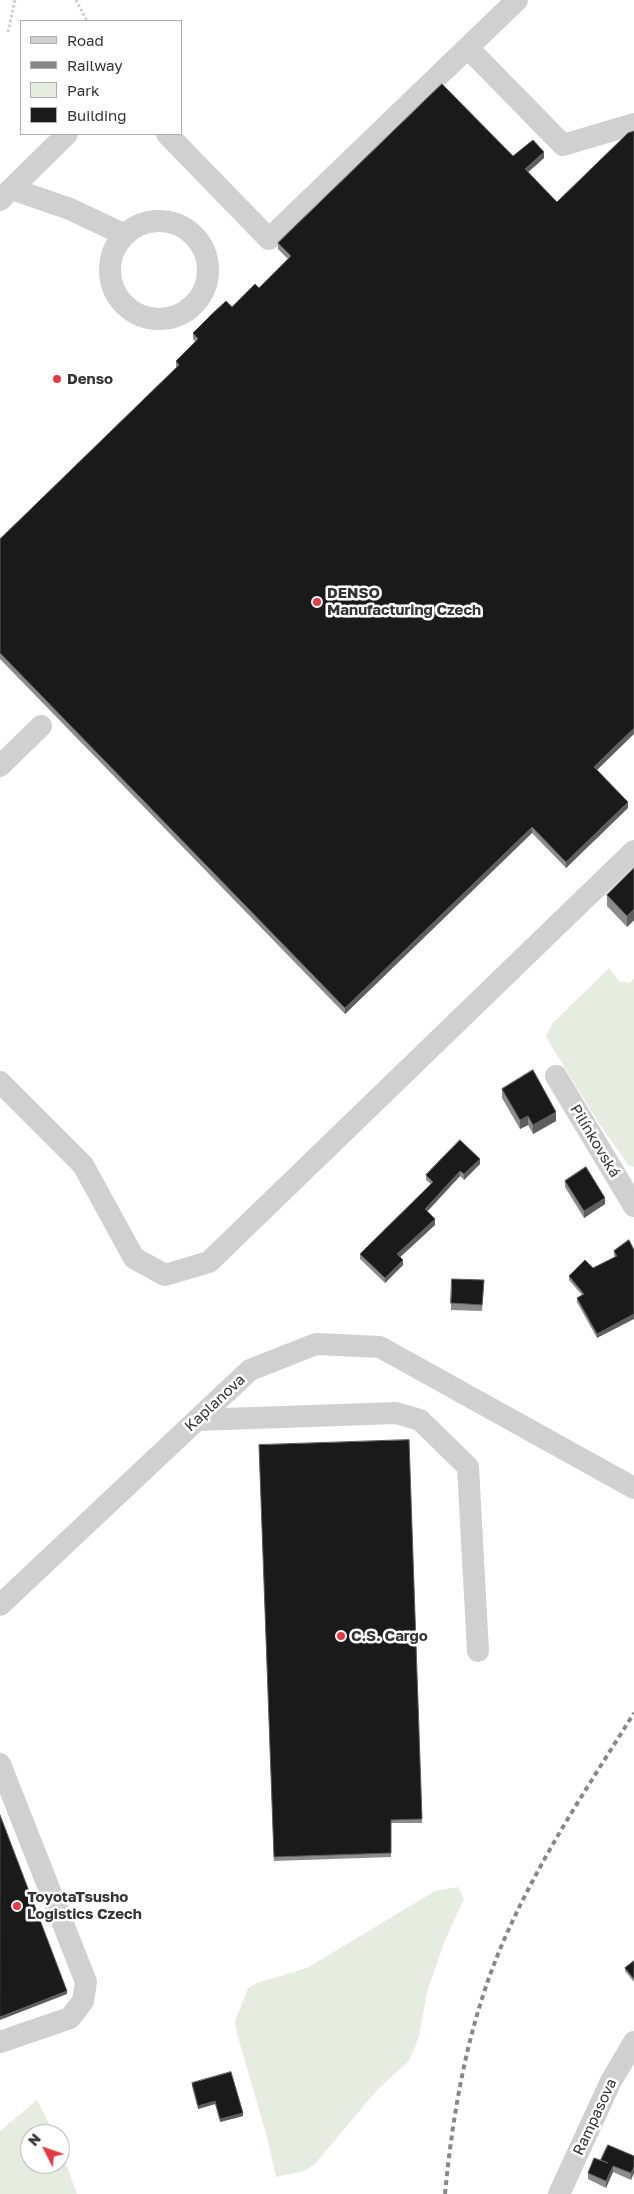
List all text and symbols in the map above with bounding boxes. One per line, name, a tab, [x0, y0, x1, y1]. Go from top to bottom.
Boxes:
legend	[20, 20, 182, 135]
text: Road	[67, 31, 104, 49]
text: Railway	[67, 56, 123, 74]
text: Park	[67, 81, 99, 99]
text: Building	[67, 106, 127, 124]
place label: Denso	[67, 370, 113, 388]
marker: Denso	[51, 373, 63, 385]
place label: DENSO Manufacturing Czech	[327, 584, 481, 619]
marker: DENSO Manufacturing Czech	[311, 596, 323, 608]
street label: Pilínkovská	[566, 1101, 624, 1181]
street label: Kaplanova	[181, 1371, 249, 1435]
place label: C.S. Cargo	[351, 1627, 428, 1645]
marker: C.S. Cargo	[335, 1630, 347, 1642]
place label: ToyotaTsusho Logistics Czech	[27, 1888, 142, 1923]
marker: ToyotaTsusho Logistics Czech	[11, 1900, 23, 1912]
street label: Rampasova	[569, 2076, 621, 2158]
north arrow	[20, 2124, 70, 2174]
text: N	[24, 2130, 44, 2149]

